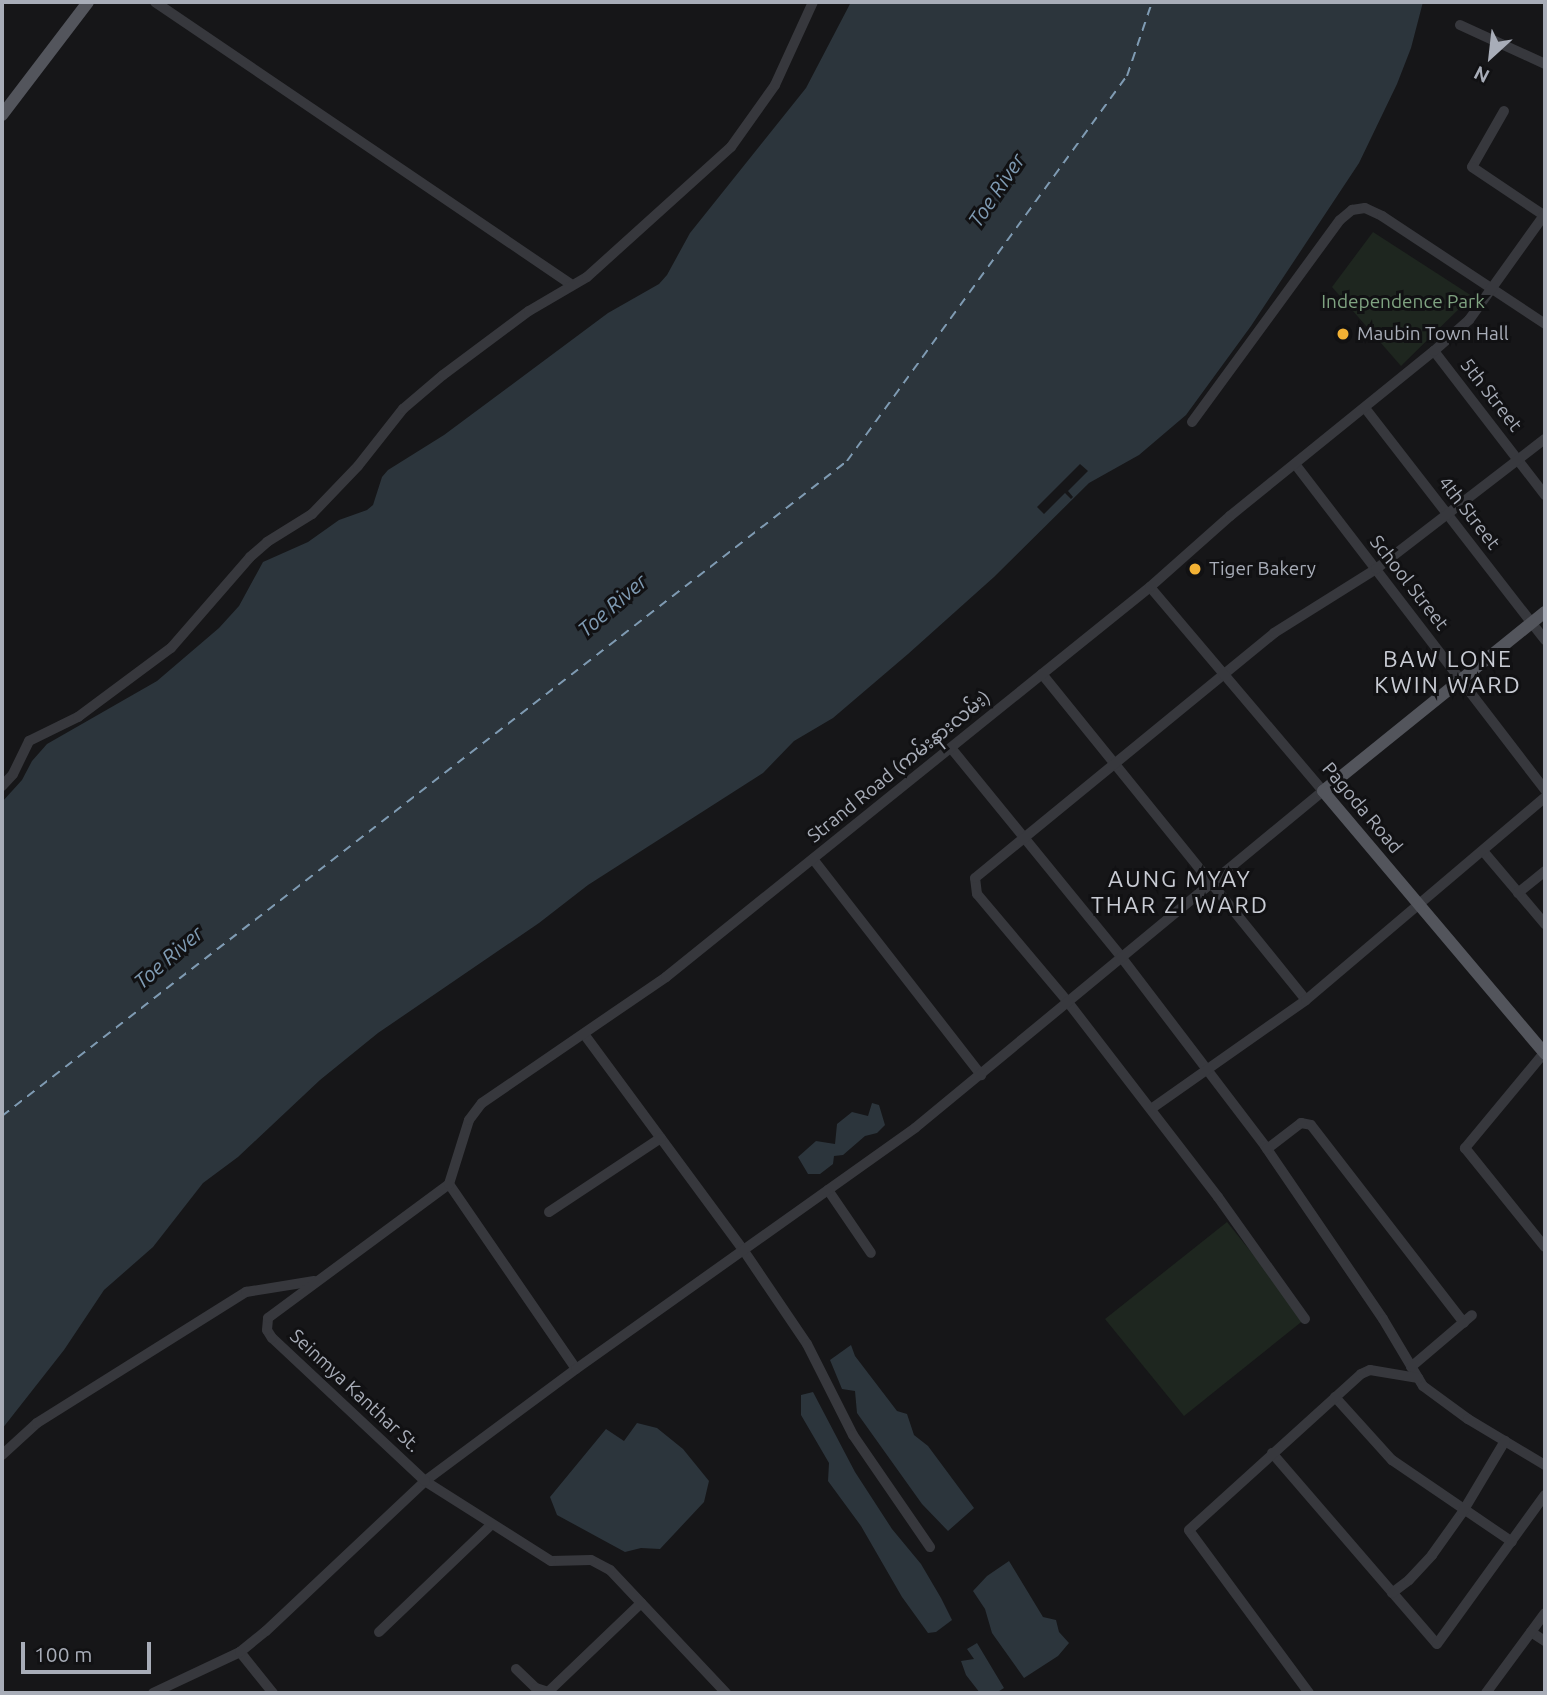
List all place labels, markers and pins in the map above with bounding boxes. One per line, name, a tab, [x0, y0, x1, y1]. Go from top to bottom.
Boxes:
place label: Maubin Town Hall	[1357, 323, 1509, 345]
marker: Maubin Town Hall	[1335, 326, 1351, 342]
place label: Tiger Bakery	[1209, 558, 1316, 580]
marker: Tiger Bakery	[1187, 561, 1203, 577]

